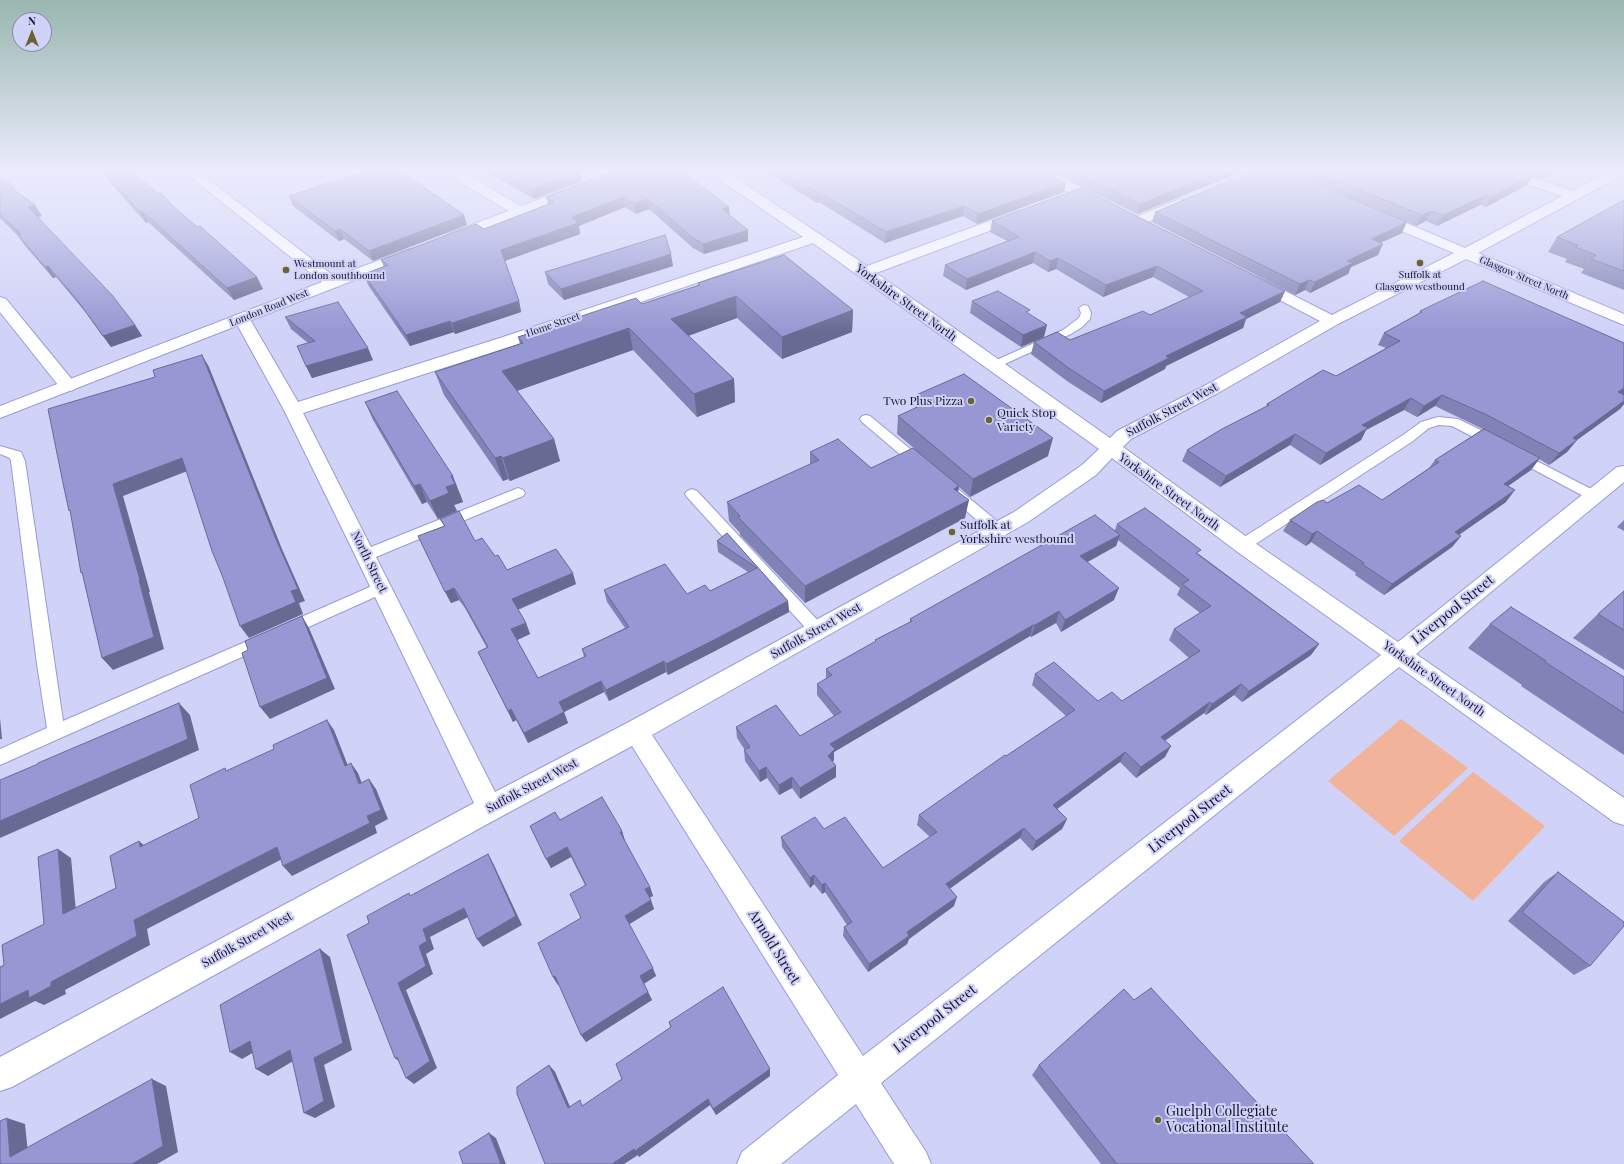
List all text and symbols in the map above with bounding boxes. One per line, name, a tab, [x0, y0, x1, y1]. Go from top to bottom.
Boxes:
north arrow	[12, 12, 52, 52]
text: N	[28, 13, 36, 28]
street label: Glasgow Street North	[1478, 254, 1570, 302]
place label: Westmount at London southbound	[294, 258, 385, 282]
marker: Suffolk at Glasgow westbound	[1415, 258, 1425, 268]
street label: Yorkshire Street North	[853, 262, 959, 344]
marker: Westmount at London southbound	[281, 265, 291, 275]
place label: Suffolk at Glasgow westbound	[1375, 269, 1465, 292]
street label: London Road West	[228, 287, 310, 329]
street label: Home Street	[525, 310, 581, 340]
street label: Suffolk Street West	[1124, 380, 1220, 440]
place label: Two Plus Pizza	[883, 394, 963, 408]
marker: Two Plus Pizza	[966, 396, 976, 406]
place label: Quick Stop Variety	[997, 406, 1056, 434]
marker: Quick Stop Variety	[984, 415, 994, 425]
street label: Yorkshire Street North	[1116, 451, 1222, 533]
place label: Suffolk at Yorkshire westbound	[960, 518, 1074, 546]
marker: Suffolk at Yorkshire westbound	[947, 527, 957, 537]
street label: North Street	[348, 529, 390, 595]
street label: Liverpool Street	[1409, 572, 1497, 648]
street label: Suffolk Street West	[768, 600, 864, 662]
street label: Yorkshire Street North	[1380, 638, 1488, 720]
street label: Suffolk Street West	[484, 756, 580, 816]
street label: Liverpool Street	[1145, 781, 1235, 857]
street label: Arnold Street	[745, 907, 803, 987]
street label: Suffolk Street West	[199, 909, 295, 971]
street label: Liverpool Street	[890, 981, 980, 1057]
place label: Guelph Collegiate Vocational Institute	[1166, 1104, 1289, 1136]
marker: Guelph Collegiate Vocational Institute	[1153, 1115, 1163, 1125]

